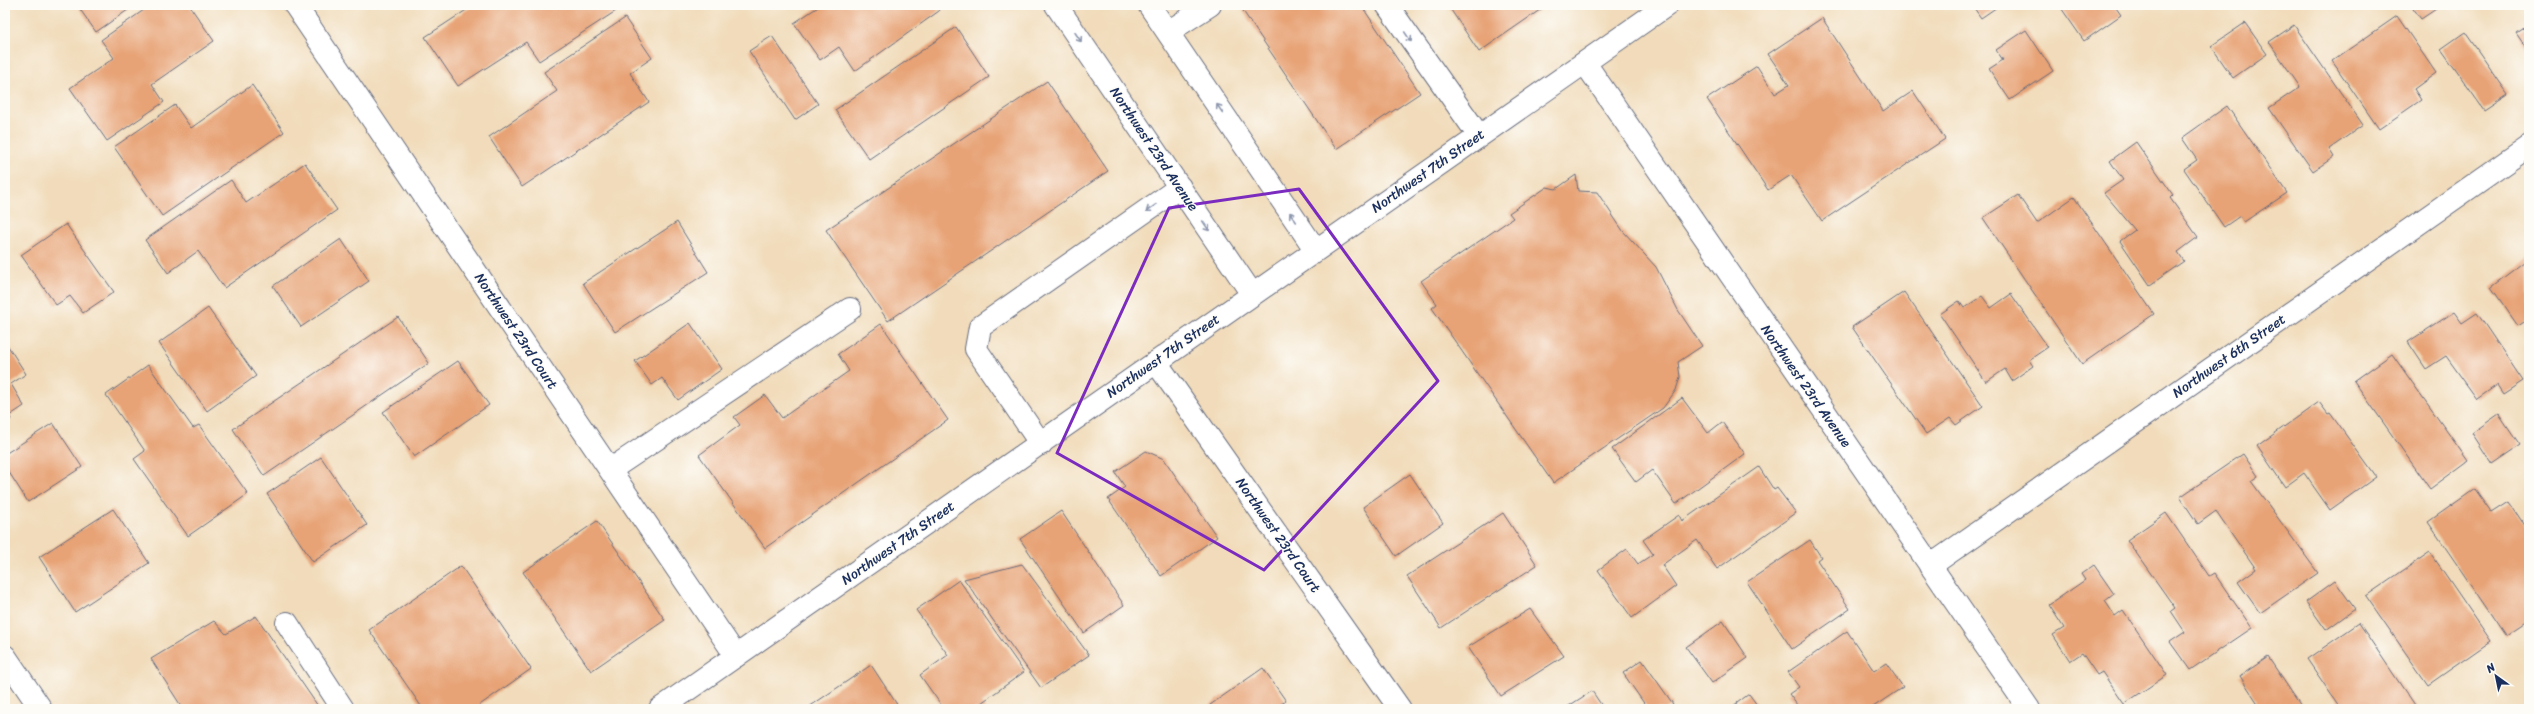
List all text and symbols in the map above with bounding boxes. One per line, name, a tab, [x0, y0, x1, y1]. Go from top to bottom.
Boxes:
one-way arrow	[1074, 31, 1082, 42]
one-way arrow	[1404, 32, 1413, 43]
street label: Northwest 23rd Avenue	[1103, 82, 1205, 217]
one-way arrow	[1216, 104, 1224, 115]
street label: Northwest 7th Street	[1366, 122, 1490, 220]
one-way arrow	[1145, 204, 1156, 212]
one-way arrow	[1289, 211, 1297, 223]
one-way arrow	[1202, 220, 1210, 231]
street label: Northwest 23rd Court	[468, 267, 564, 395]
street label: Northwest 7th Street	[1101, 307, 1225, 405]
street label: Northwest 6th Street	[2167, 307, 2291, 405]
street label: Northwest 23rd Avenue	[1754, 319, 1858, 453]
street label: Northwest 23rd Court	[1229, 472, 1327, 598]
street label: Northwest 7th Street	[836, 494, 960, 592]
north arrow	[2476, 656, 2516, 696]
text: N	[2482, 658, 2500, 679]

